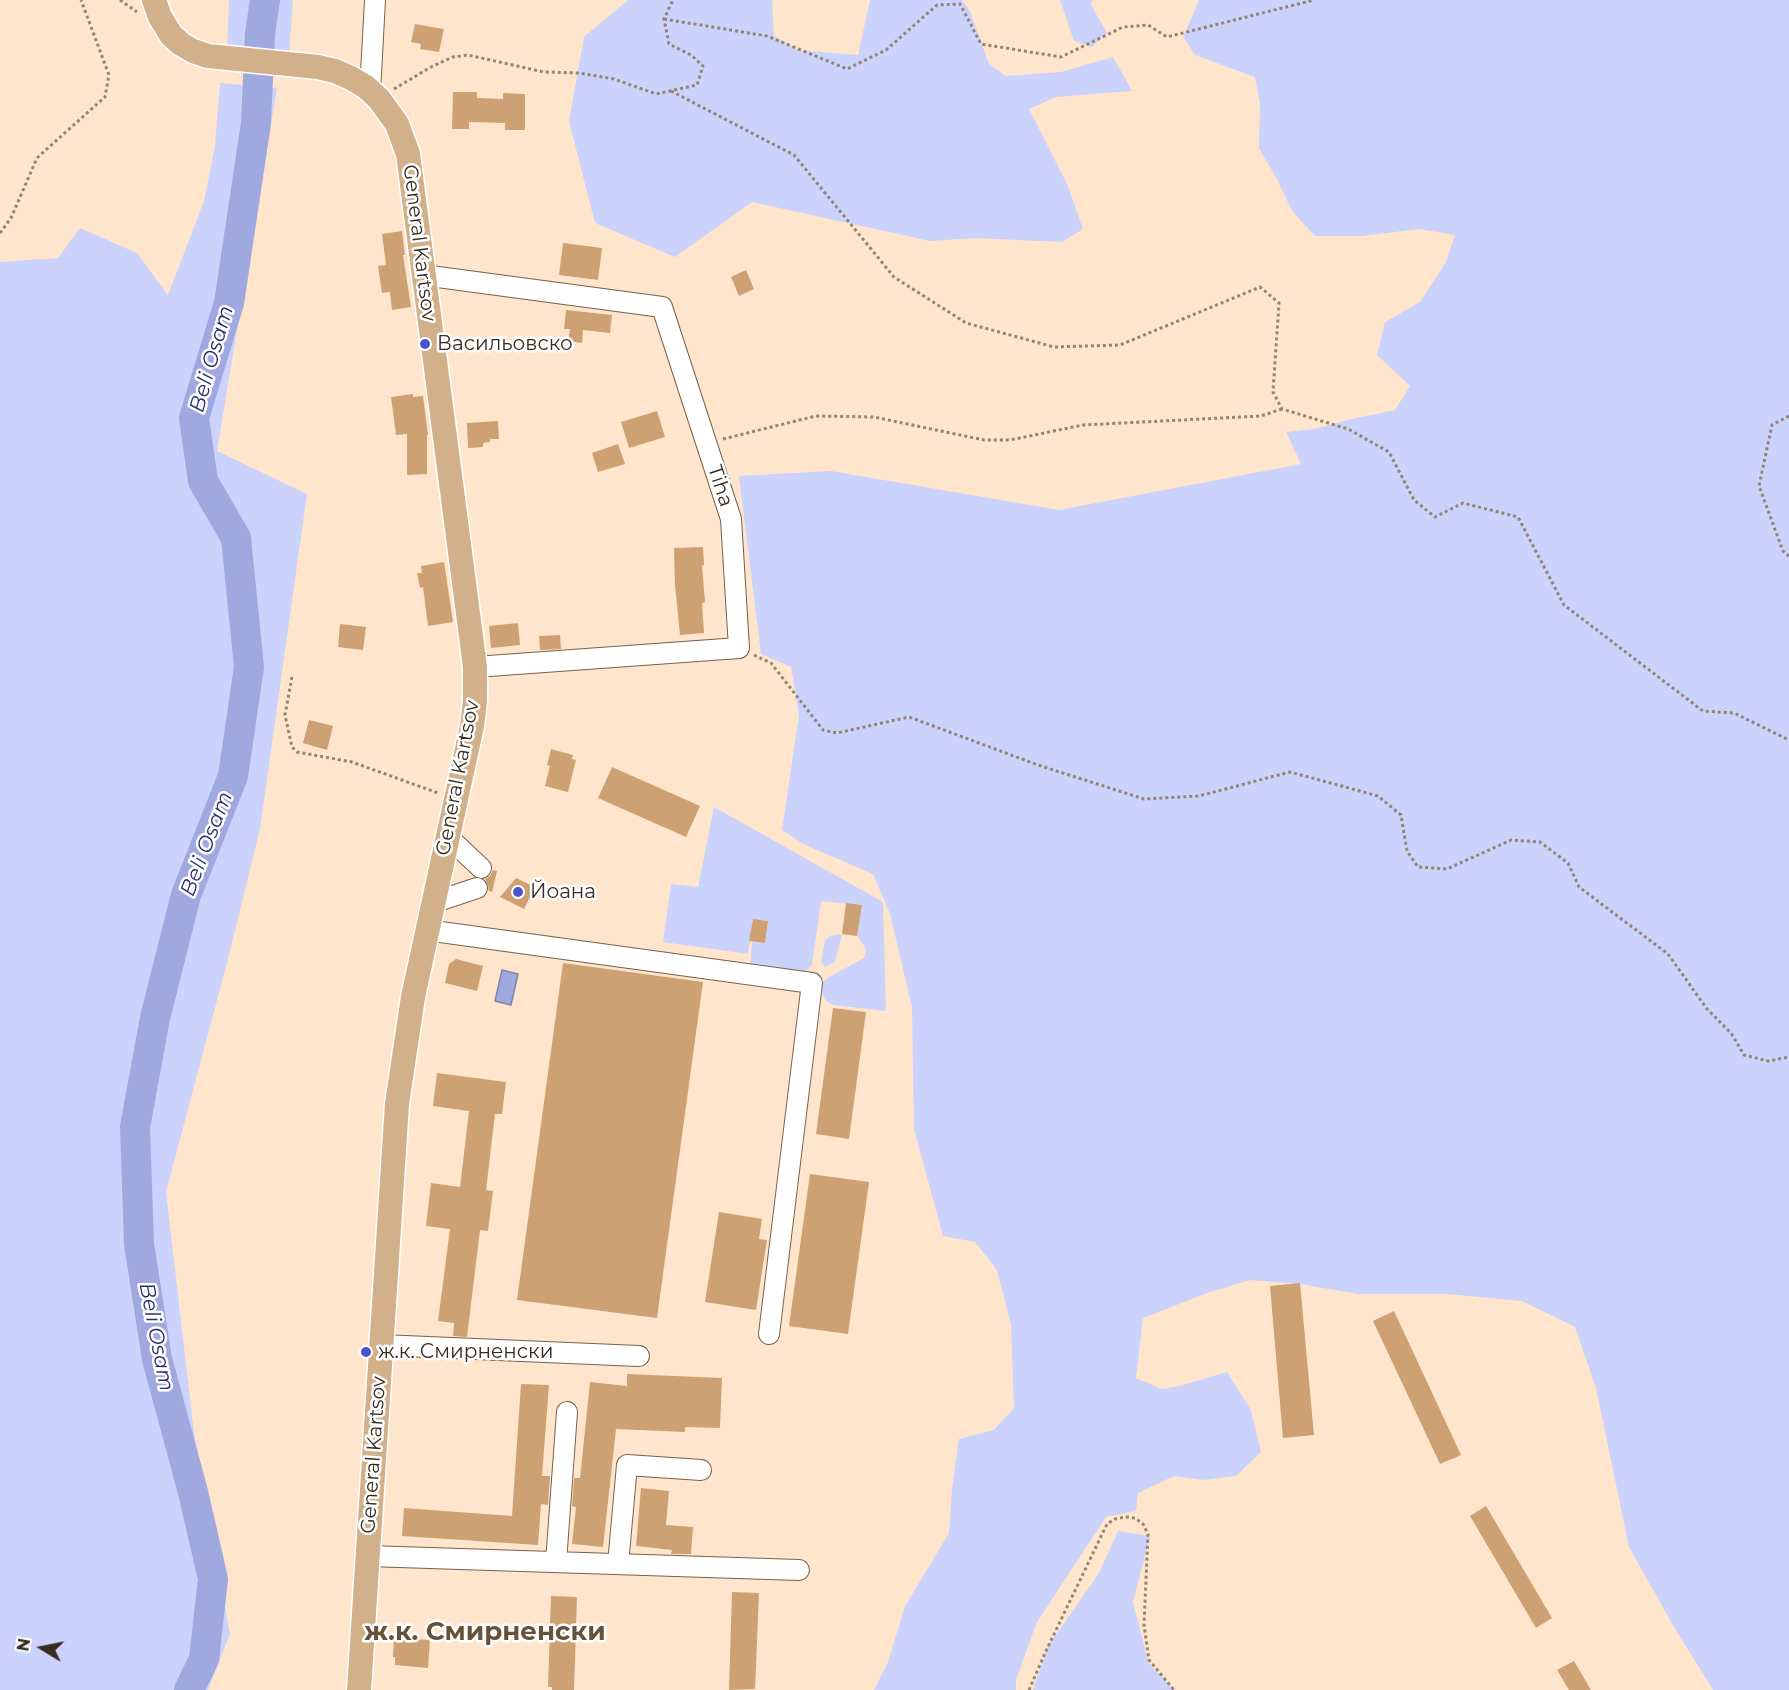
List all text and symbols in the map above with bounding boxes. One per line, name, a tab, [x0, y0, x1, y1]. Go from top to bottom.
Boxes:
street label: General Kartsov	[397, 163, 441, 323]
water label: Beli Osam	[185, 303, 239, 415]
place label: Васильовско	[437, 332, 573, 356]
marker: Васильовско	[418, 337, 432, 351]
street label: Tiha	[702, 462, 738, 510]
street label: General Kartsov	[431, 698, 485, 858]
water label: Beli Osam	[176, 788, 238, 900]
place label: Йоана	[530, 880, 596, 904]
marker: Йоана	[511, 885, 525, 899]
water label: Beli Osam	[133, 1281, 179, 1393]
place label: ж.к. Смирненски	[378, 1340, 553, 1364]
marker: ж.к. Смирненски	[359, 1345, 373, 1359]
street label: General Kartsov	[357, 1375, 391, 1535]
district label: ж.к. Смирненски	[364, 1616, 606, 1648]
north arrow	[12, 1618, 72, 1678]
text: N	[13, 1637, 34, 1653]

